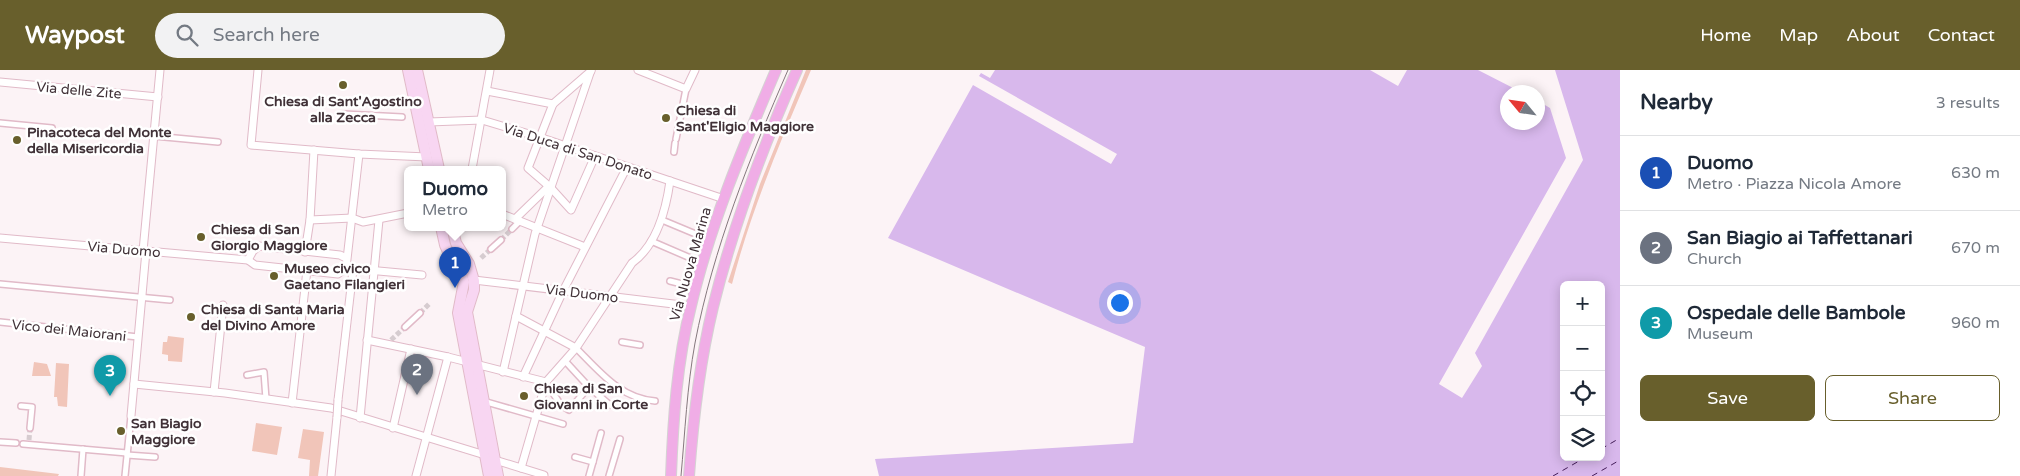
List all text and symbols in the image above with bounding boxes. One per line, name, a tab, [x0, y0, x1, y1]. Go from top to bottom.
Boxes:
search box	[155, 13, 505, 58]
text: Waypost	[25, 21, 125, 50]
icon: search	[173, 21, 201, 49]
text: Search here	[213, 24, 320, 46]
text: Home	[1700, 24, 1751, 46]
text: Map	[1779, 24, 1818, 46]
text: About	[1846, 24, 1900, 46]
text: Contact	[1928, 24, 1995, 46]
street label: Via delle Zite	[36, 78, 122, 103]
marker: Chiesa di Sant'Agostino alla Zecca	[337, 79, 349, 91]
north arrow	[1500, 85, 1545, 130]
text: Nearby	[1640, 90, 1713, 115]
place label: Chiesa di Sant'Agostino alla Zecca	[264, 93, 422, 126]
text: 3 results	[1936, 93, 2000, 113]
place label: Chiesa di Sant'Eligio Maggiore	[676, 102, 814, 135]
marker: Chiesa di Sant'Eligio Maggiore	[660, 112, 672, 124]
street label: Via Duca di San Donato	[501, 119, 655, 184]
place label: Pinacoteca del Monte della Misericordia	[27, 124, 172, 157]
marker: Pinacoteca del Monte della Misericordia	[11, 134, 23, 146]
text: Duomo	[1687, 152, 1753, 174]
text: 1	[1651, 163, 1661, 183]
text: 630 m	[1951, 163, 2000, 183]
popup	[404, 166, 506, 231]
text: Metro · Piazza Nicola Amore	[1687, 174, 1901, 194]
text: Duomo	[422, 178, 488, 200]
text: Metro	[422, 200, 468, 220]
street label: Via Nuova Marina	[666, 205, 715, 323]
place label: Chiesa di San Giorgio Maggiore	[211, 221, 327, 254]
text: San Biagio ai Taffettanari	[1687, 227, 1913, 249]
marker: Chiesa di San Giorgio Maggiore	[195, 231, 207, 243]
street label: Via Duomo	[87, 238, 161, 261]
text: 2	[1651, 238, 1661, 258]
text: 670 m	[1951, 238, 2000, 258]
pin: 1	[439, 247, 471, 288]
text: Church	[1687, 249, 1742, 269]
place label: Museo civico Gaetano Filangieri	[284, 260, 405, 293]
marker: Museo civico Gaetano Filangieri	[268, 270, 280, 282]
street label: Via Duomo	[544, 281, 619, 306]
map controls	[1560, 281, 1605, 461]
button: +	[1560, 281, 1605, 326]
your location	[1107, 290, 1133, 316]
place label: Chiesa di Santa Maria del Divino Amore	[201, 301, 345, 334]
text: Ospedale delle Bambole	[1687, 302, 1905, 324]
marker: Chiesa di Santa Maria del Divino Amore	[185, 311, 197, 323]
text: 3	[1651, 313, 1661, 333]
text: 960 m	[1951, 313, 2000, 333]
street label: Vico dei Maiorani	[11, 316, 127, 345]
text: Museum	[1687, 324, 1753, 344]
button: −	[1560, 326, 1605, 371]
pin: 2	[401, 354, 433, 395]
pin: 3	[94, 355, 126, 396]
button: locate	[1560, 371, 1605, 416]
button: Save	[1640, 375, 1815, 421]
button: Share	[1825, 375, 2000, 421]
place label: Chiesa di San Giovanni in Corte	[534, 380, 648, 413]
marker: Chiesa di San Giovanni in Corte	[518, 390, 530, 402]
place label: San Biagio Maggiore	[131, 415, 202, 448]
button: layers	[1560, 416, 1605, 461]
marker: San Biagio Maggiore	[115, 425, 127, 437]

